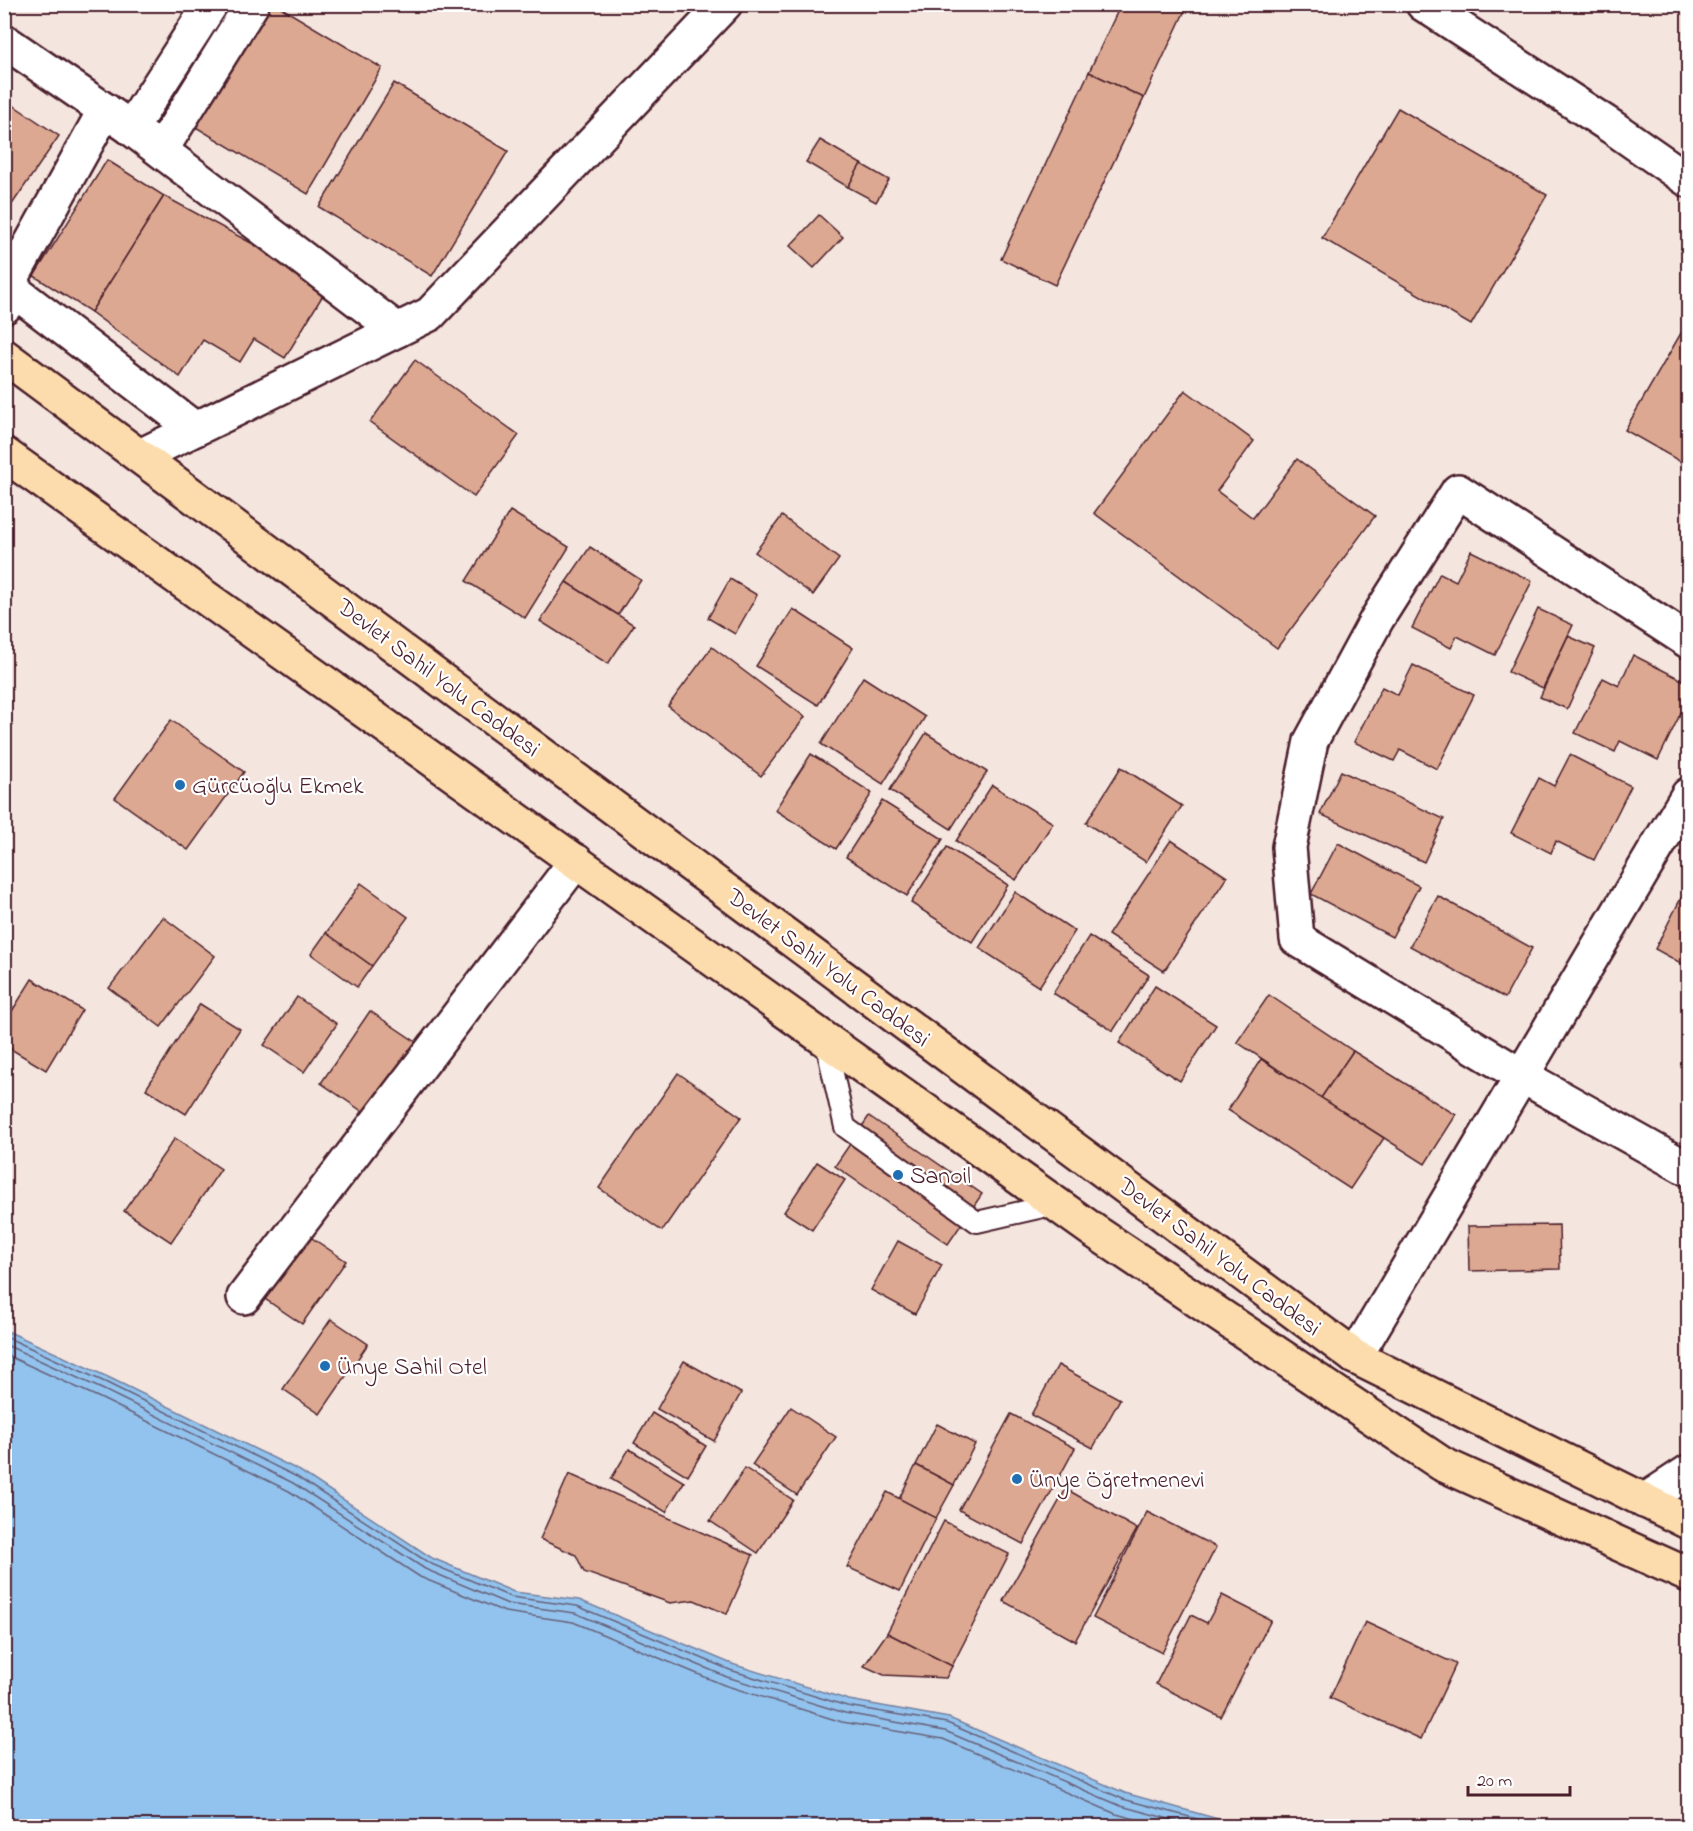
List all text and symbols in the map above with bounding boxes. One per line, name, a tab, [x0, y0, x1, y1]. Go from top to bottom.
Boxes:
street label: Devlet Sahil Yolu Caddesi	[328, 590, 547, 767]
place label: Gürcüoğlu Ekmek	[192, 770, 364, 805]
marker: Gürcüoğlu Ekmek	[173, 778, 187, 792]
street label: Devlet Sahil Yolu Caddesi	[718, 880, 937, 1057]
place label: Sanoil	[910, 1160, 971, 1195]
marker: Sanoil	[891, 1168, 905, 1182]
street label: Devlet Sahil Yolu Caddesi	[1109, 1169, 1328, 1346]
place label: Ünye Sahil Otel	[337, 1351, 487, 1387]
marker: Ünye Sahil Otel	[318, 1359, 332, 1373]
place label: Ünye Öğretmenevi	[1029, 1464, 1204, 1500]
marker: Ünye Öğretmenevi	[1010, 1472, 1024, 1486]
scale bar	[1468, 1759, 1570, 1797]
text: 20 m	[1477, 1769, 1512, 1795]

